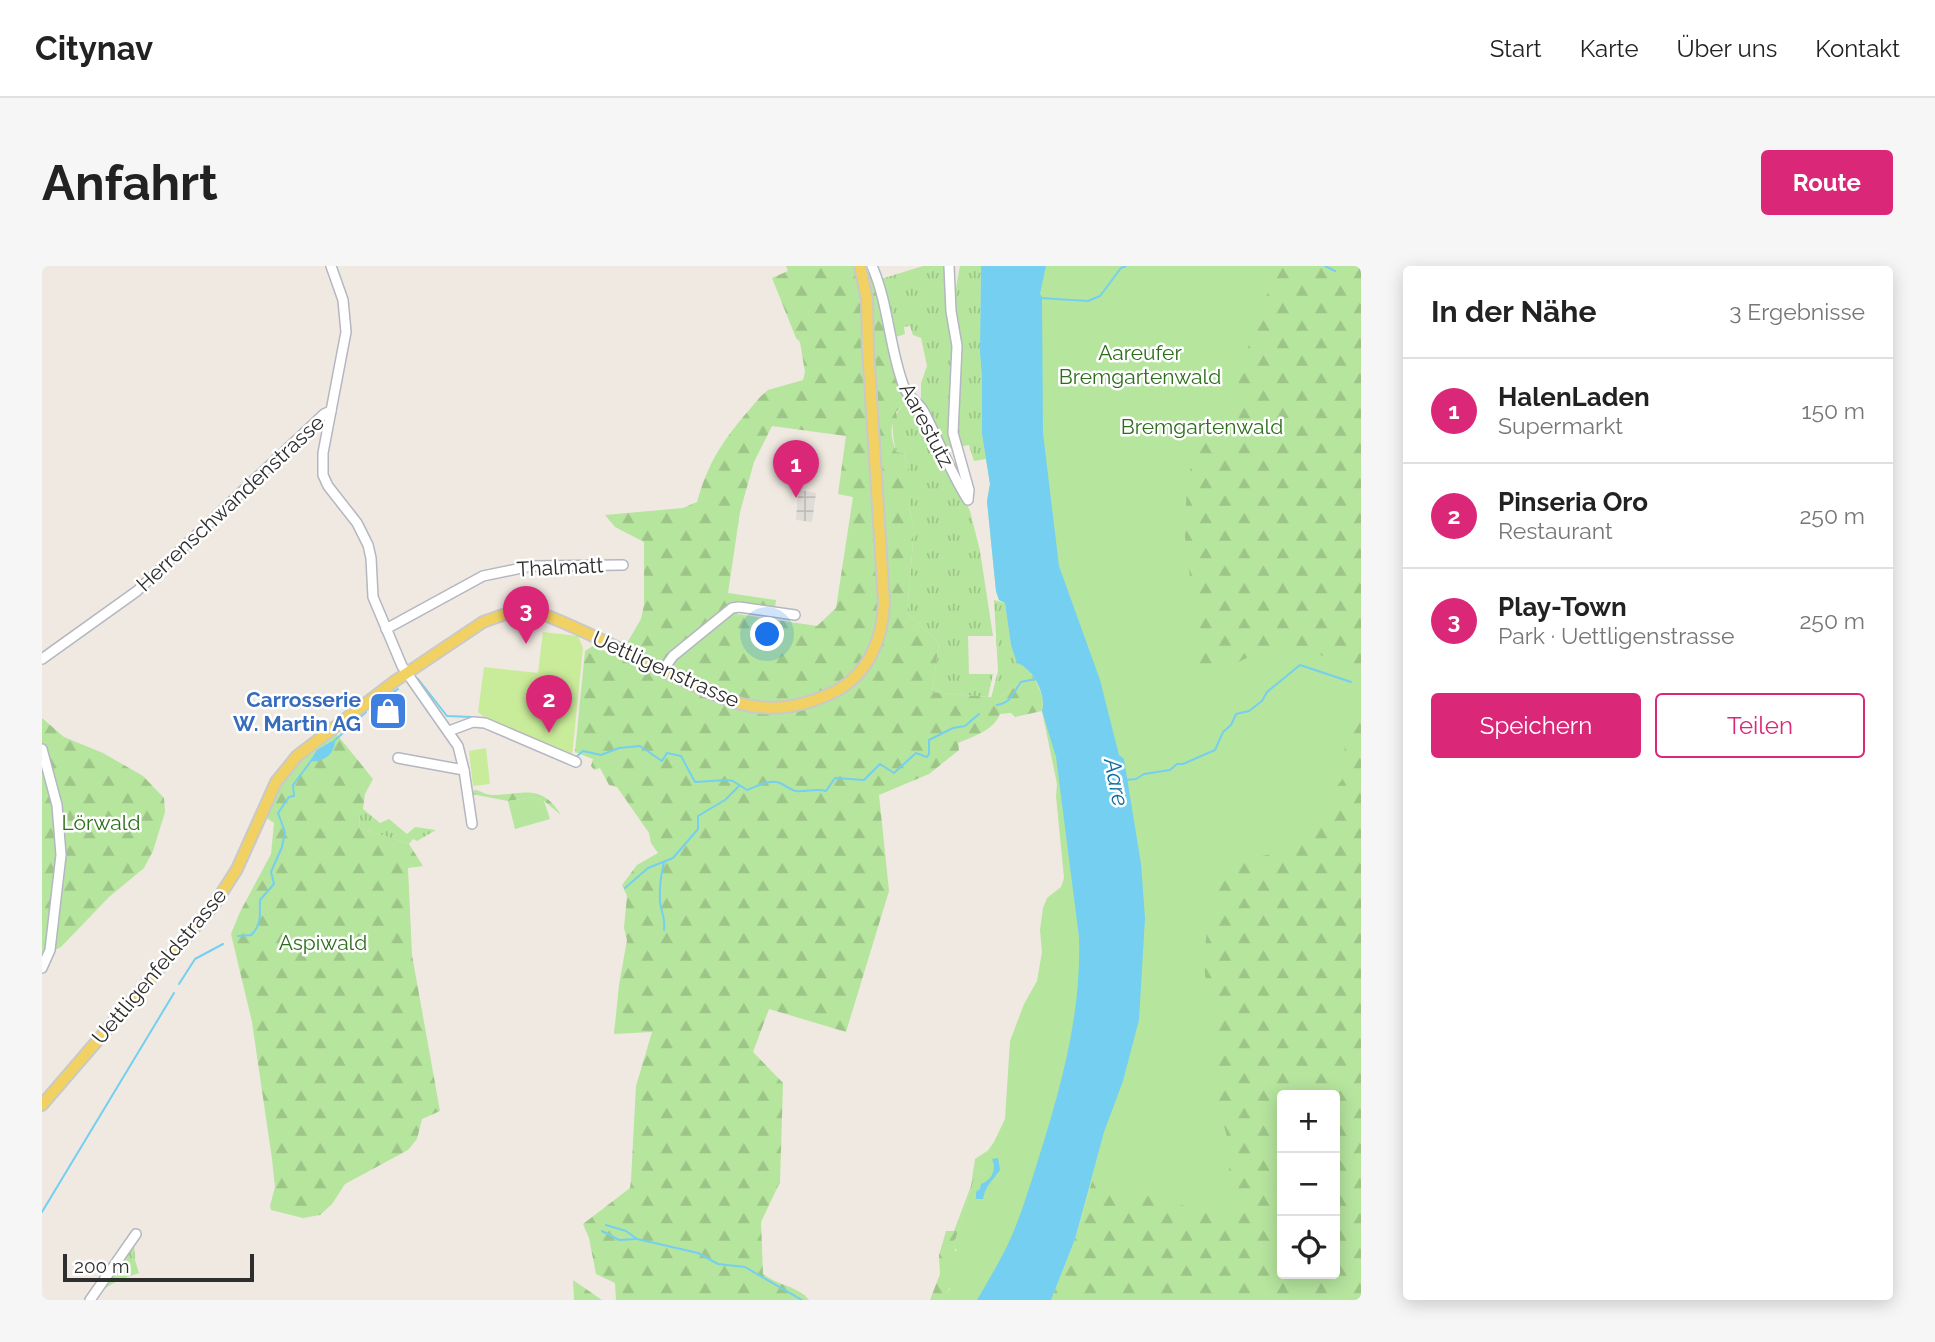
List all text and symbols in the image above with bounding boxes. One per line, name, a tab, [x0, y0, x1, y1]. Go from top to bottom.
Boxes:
text: Citynav	[35, 29, 153, 68]
text: Start	[1490, 34, 1542, 63]
text: Karte	[1580, 34, 1639, 63]
text: Über uns	[1677, 34, 1777, 63]
text: Kontakt	[1815, 34, 1900, 63]
button: Route	[1761, 150, 1893, 215]
text: Anfahrt	[42, 154, 218, 211]
text: In der Nähe	[1431, 294, 1596, 329]
text: 3 Ergebnisse	[1729, 298, 1865, 325]
park label: Aareufer Bremgartenwald	[1059, 340, 1221, 389]
street label: Aarestutz	[894, 379, 960, 471]
text: HalenLaden	[1498, 382, 1650, 412]
text: 1	[1448, 397, 1460, 424]
text: 150 m	[1802, 397, 1865, 424]
street label: Herrenschwandenstrasse	[131, 410, 329, 596]
text: Supermarkt	[1498, 412, 1623, 439]
park label: Bremgartenwald	[1121, 414, 1283, 439]
pin: 1	[773, 440, 819, 498]
text: Pinseria Oro	[1498, 487, 1648, 517]
text: 2	[1448, 502, 1460, 529]
text: 250 m	[1799, 502, 1865, 529]
text: Restaurant	[1498, 517, 1613, 544]
street label: Thalmatt	[516, 552, 604, 582]
pin: 3	[503, 586, 549, 644]
text: Play-Town	[1498, 592, 1627, 622]
text: 3	[1448, 607, 1460, 634]
text: 250 m	[1799, 607, 1865, 634]
your location	[750, 617, 784, 651]
text: Park · Uettligenstrasse	[1498, 622, 1734, 649]
street label: Uettligenstrasse	[589, 625, 743, 713]
pin: 2	[526, 675, 572, 733]
place label: Carrosserie W. Martin AG	[233, 687, 361, 736]
shop icon: Carrosserie W. Martin AG	[367, 690, 409, 732]
button: Speichern	[1431, 693, 1641, 758]
button: Teilen	[1655, 693, 1865, 758]
water label: Aare	[1099, 754, 1135, 808]
park label: Lörwald	[62, 810, 140, 835]
street label: Uettligenfeldstrasse	[86, 883, 232, 1049]
park label: Aspiwald	[279, 930, 367, 955]
map controls	[1277, 1090, 1340, 1279]
button: +	[1277, 1090, 1340, 1153]
button: −	[1277, 1153, 1340, 1216]
button: locate	[1277, 1216, 1340, 1279]
scale bar	[63, 1251, 254, 1283]
text: 200 m	[74, 1255, 129, 1277]

